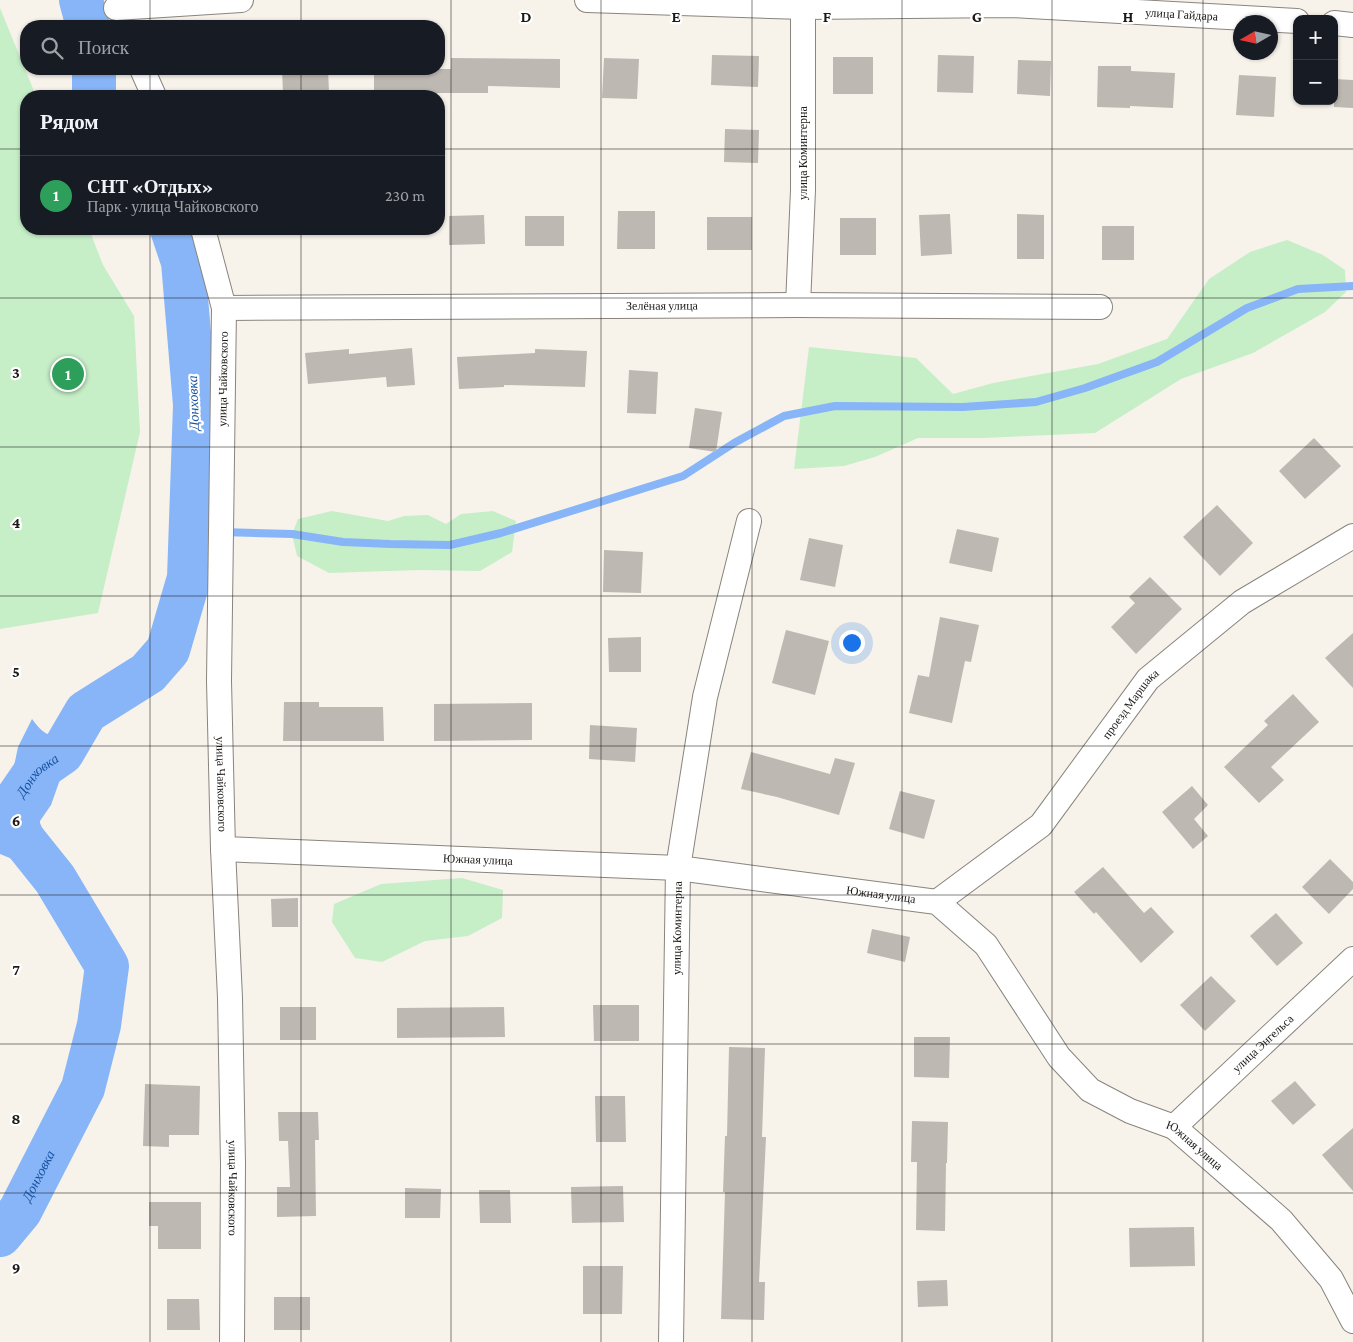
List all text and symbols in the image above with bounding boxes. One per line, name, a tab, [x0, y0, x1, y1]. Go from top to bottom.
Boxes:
street label: улица Гайдара	[1145, 5, 1219, 24]
text: D	[520, 8, 532, 25]
text: E	[671, 8, 681, 25]
text: F	[823, 8, 832, 25]
text: G	[972, 8, 982, 25]
text: H	[1123, 8, 1134, 25]
north arrow	[1233, 15, 1278, 60]
map controls	[1293, 15, 1338, 105]
button: +	[1293, 15, 1338, 60]
search box	[20, 20, 445, 75]
icon: search	[38, 34, 66, 62]
text: Поиск	[78, 37, 129, 58]
button: −	[1293, 60, 1338, 105]
street label: улица Коминтерна	[796, 106, 810, 200]
text: Рядом	[40, 110, 99, 134]
text: СНТ «Отдых»	[87, 176, 214, 197]
text: 1	[53, 187, 59, 204]
text: 230 m	[385, 187, 425, 204]
text: Парк · улица Чайковского	[87, 198, 259, 215]
street label: Зелёная улица	[626, 299, 699, 313]
street label: улица Чайковского	[215, 331, 231, 427]
pin: 1	[52, 355, 84, 393]
text: 3	[12, 364, 20, 381]
water label: Донховка	[184, 375, 202, 433]
text: 4	[12, 514, 21, 531]
your location	[839, 630, 865, 656]
text: 5	[12, 663, 20, 680]
street label: проезд Маршака	[1099, 666, 1162, 742]
street label: улица Чайковского	[213, 736, 230, 832]
water label: Донховка	[11, 750, 61, 802]
text: 6	[12, 812, 20, 829]
street label: Южная улица	[443, 851, 514, 868]
street label: улица Коминтерна	[669, 880, 685, 975]
street label: Южная улица	[845, 883, 917, 906]
text: 7	[12, 961, 20, 978]
street label: улица Энгельса	[1229, 1011, 1297, 1076]
text: 8	[11, 1110, 21, 1127]
street label: Южная улица	[1164, 1118, 1226, 1174]
street label: улица Чайковского	[226, 1140, 240, 1236]
water label: Донховка	[18, 1147, 58, 1206]
text: 9	[12, 1259, 20, 1276]

